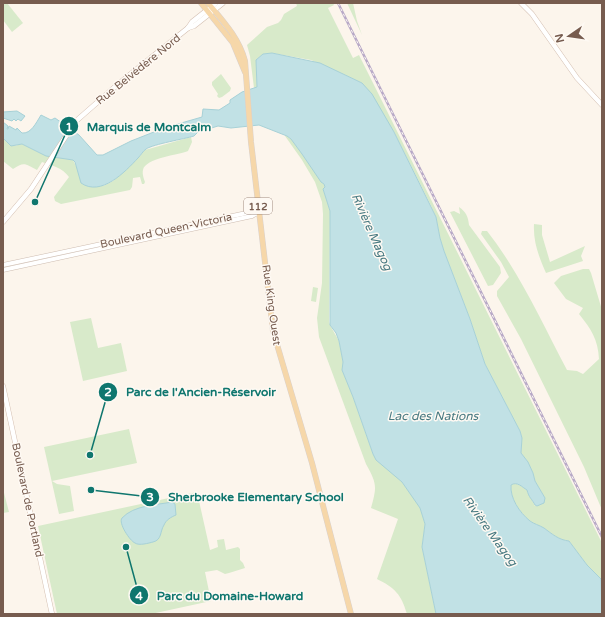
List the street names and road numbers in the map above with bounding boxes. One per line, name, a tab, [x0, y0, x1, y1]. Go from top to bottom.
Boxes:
street label: Rue Belvédère Nord	[94, 31, 183, 107]
road number: 112	[244, 198, 272, 214]
street label: Boulevard Queen-Victoria	[99, 210, 233, 251]
street label: Rue King Ouest	[259, 264, 284, 346]
street label: Boulevard de Portland	[9, 442, 46, 559]

